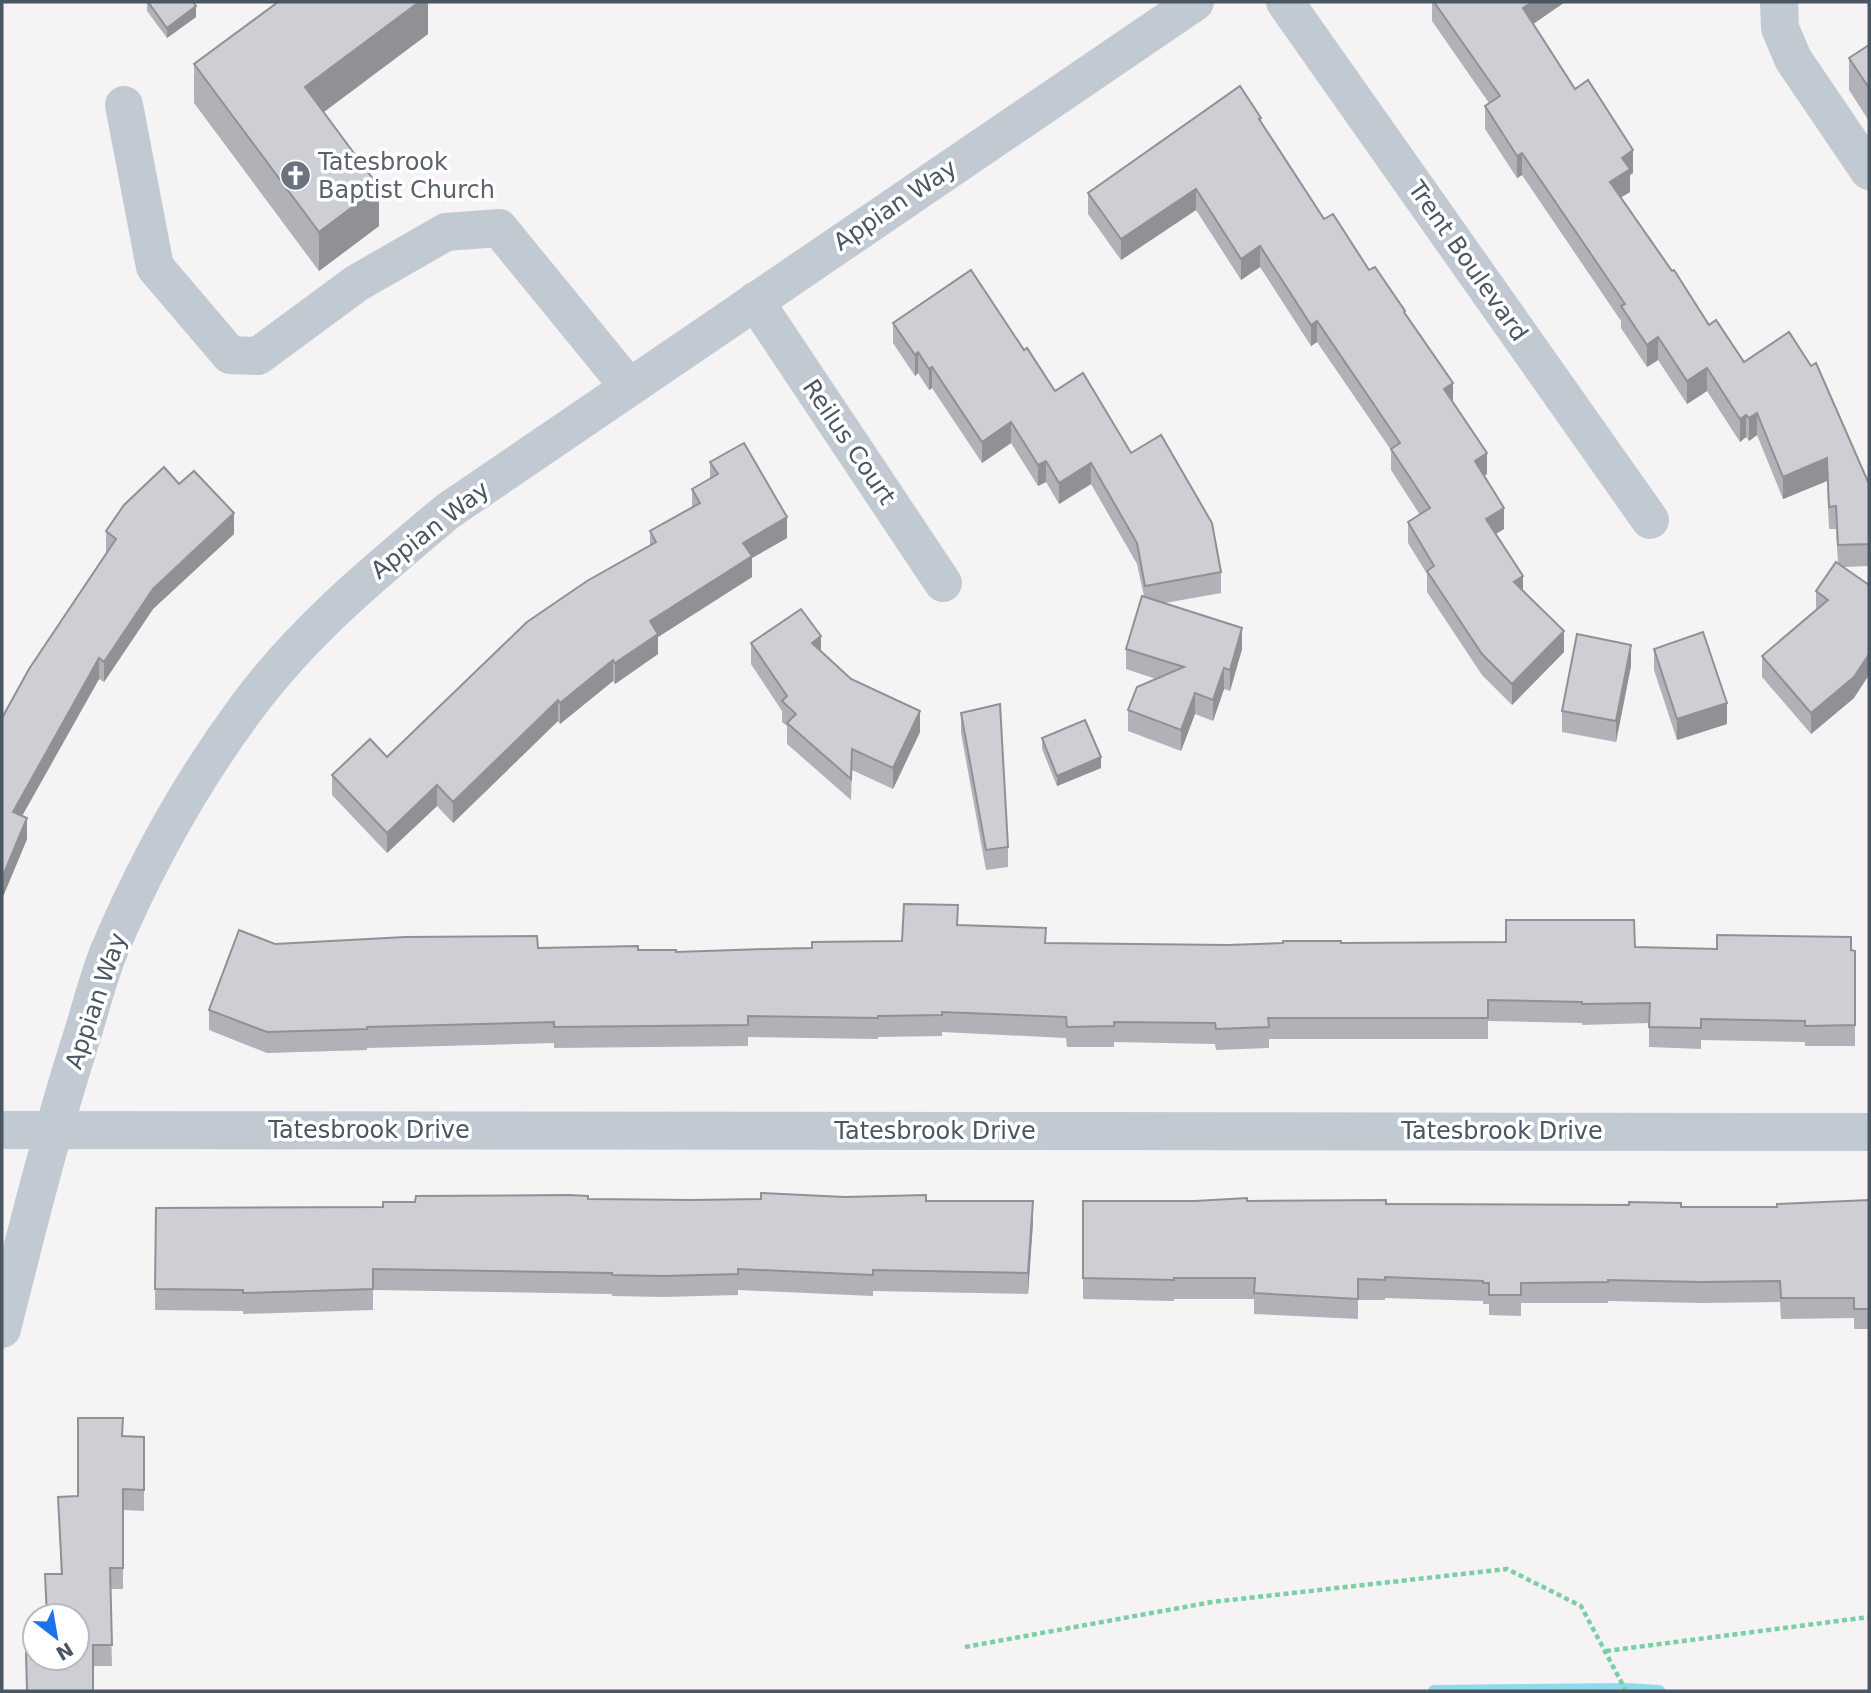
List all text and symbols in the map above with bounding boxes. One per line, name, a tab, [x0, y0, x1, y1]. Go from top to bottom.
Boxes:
place label: Tatesbrook Baptist Church	[317, 148, 495, 204]
street label: Appian Way	[828, 154, 962, 256]
church icon: Tatesbrook Baptist Church	[278, 159, 312, 193]
street label: Trent Boulevard	[1402, 175, 1534, 346]
street label: Reilus Court	[797, 374, 901, 510]
street label: Appian Way	[365, 475, 495, 585]
street label: Appian Way	[60, 929, 132, 1073]
street label: Tatesbrook Drive	[267, 1116, 470, 1144]
street label: Tatesbrook Drive	[833, 1117, 1036, 1145]
street label: Tatesbrook Drive	[1400, 1117, 1603, 1145]
north arrow	[21, 1602, 91, 1672]
text: N	[52, 1638, 77, 1665]

